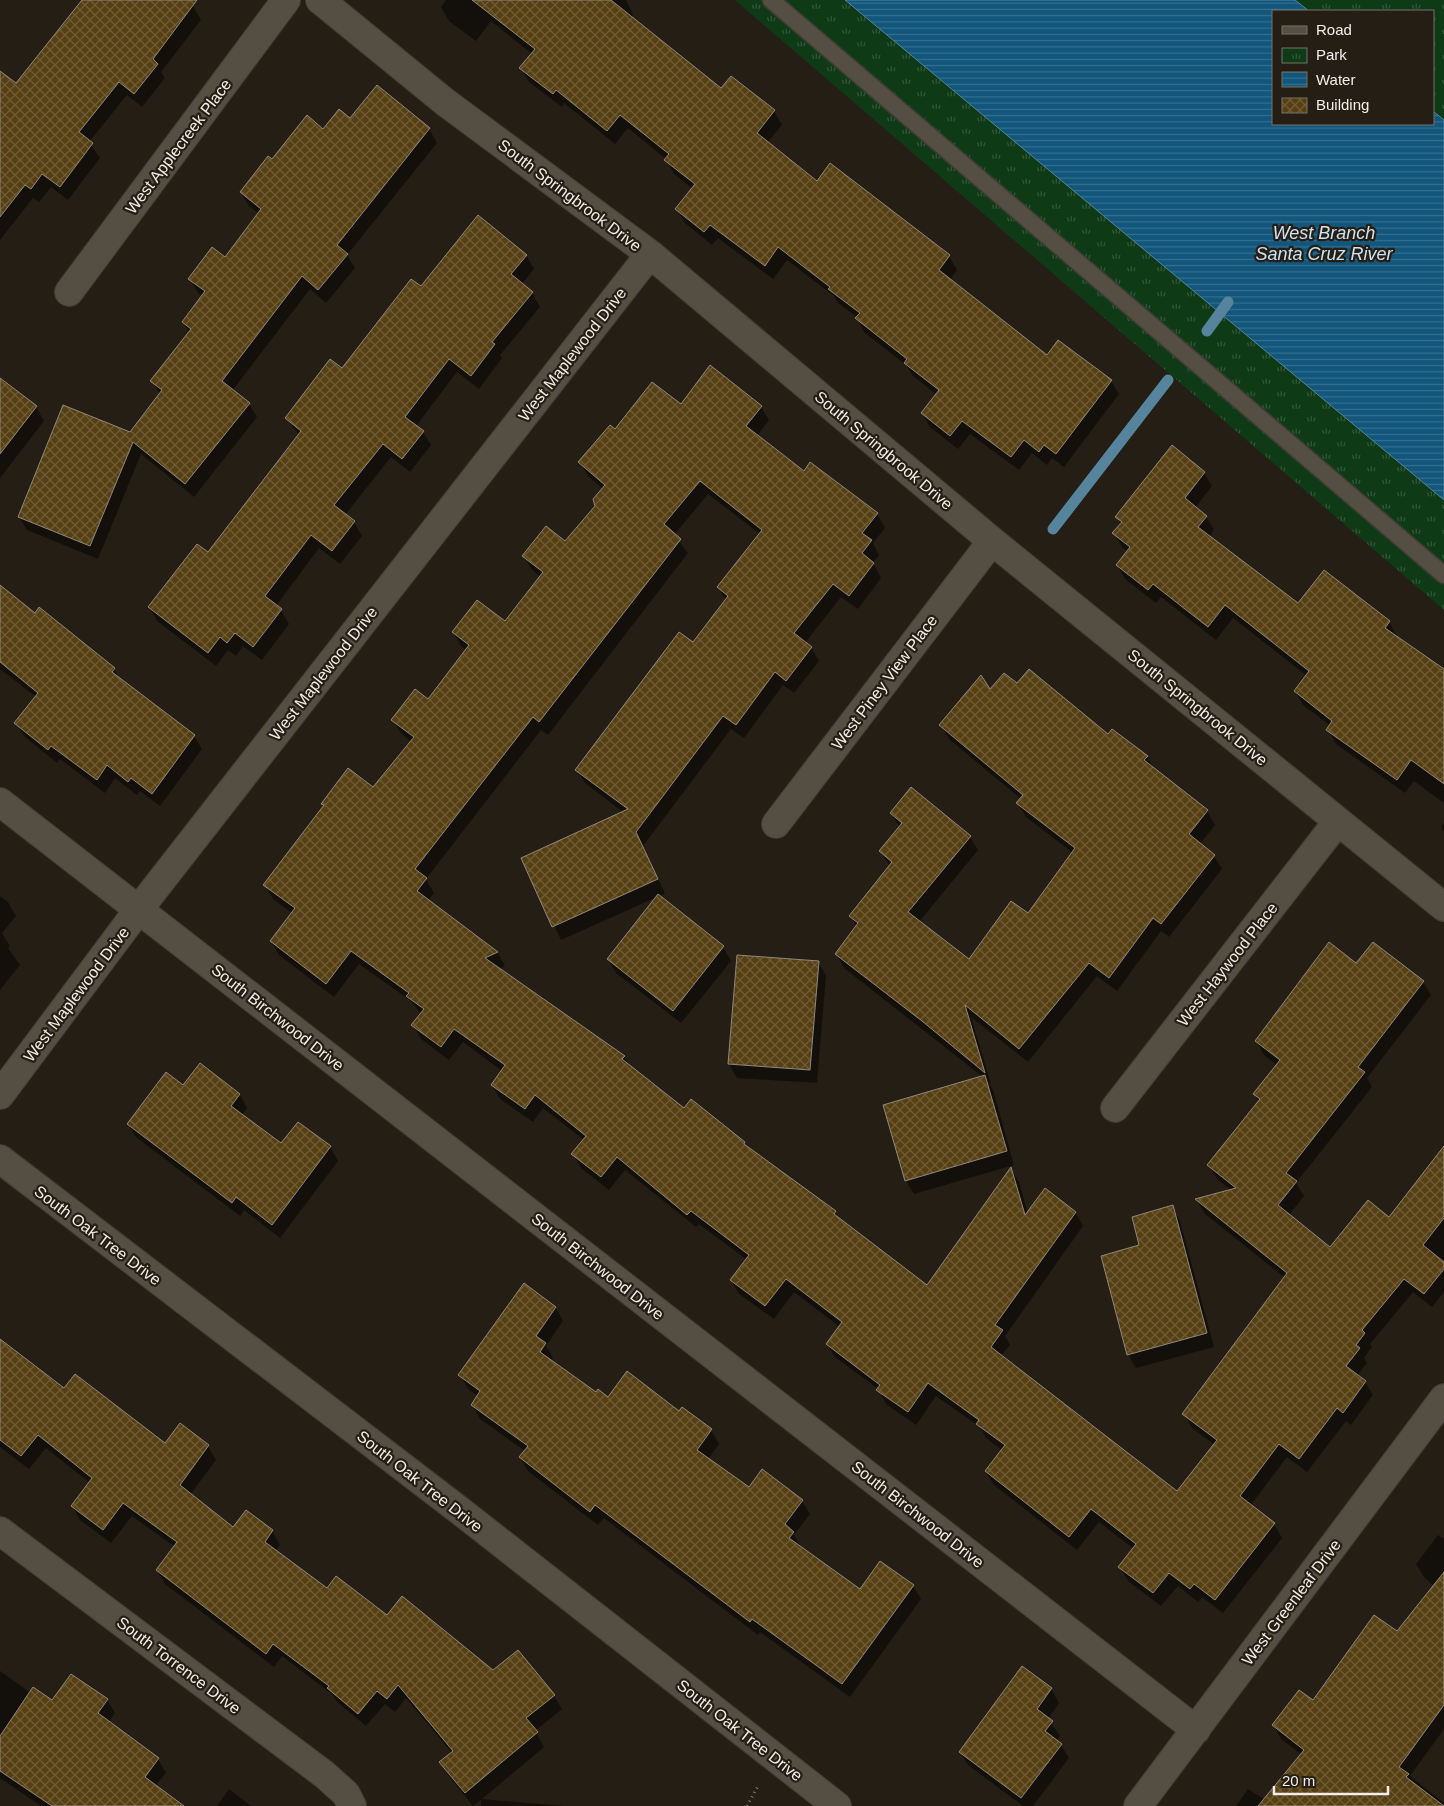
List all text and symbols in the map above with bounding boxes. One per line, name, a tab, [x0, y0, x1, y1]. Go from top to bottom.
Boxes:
legend	[1272, 10, 1434, 125]
text: Road	[1316, 21, 1352, 38]
text: Park	[1316, 46, 1347, 63]
text: Water	[1316, 71, 1355, 88]
street label: West Applecreek Place	[122, 76, 235, 217]
text: Building	[1316, 96, 1369, 113]
street label: South Springbrook Drive	[495, 136, 645, 255]
water label: West Branch Santa Cruz River	[1255, 223, 1394, 264]
street label: West Maplewood Drive	[515, 284, 630, 424]
street label: South Springbrook Drive	[811, 388, 956, 513]
street label: West Maplewood Drive	[266, 603, 381, 743]
street label: West Piney View Place	[828, 612, 941, 753]
street label: South Springbrook Drive	[1125, 646, 1271, 769]
street label: West Haywood Place	[1174, 899, 1281, 1029]
street label: West Maplewood Drive	[20, 924, 133, 1065]
street label: South Birchwood Drive	[208, 961, 347, 1074]
street label: South Oak Tree Drive	[31, 1182, 164, 1289]
street label: South Birchwood Drive	[528, 1210, 667, 1323]
street label: South Oak Tree Drive	[354, 1427, 486, 1536]
street label: South Birchwood Drive	[848, 1458, 987, 1571]
street label: West Greenleaf Drive	[1239, 1536, 1344, 1668]
street label: South Torrence Drive	[114, 1613, 244, 1717]
street label: South Oak Tree Drive	[674, 1676, 806, 1785]
scale bar	[1274, 1764, 1388, 1796]
text: 20 m	[1282, 1772, 1315, 1789]

